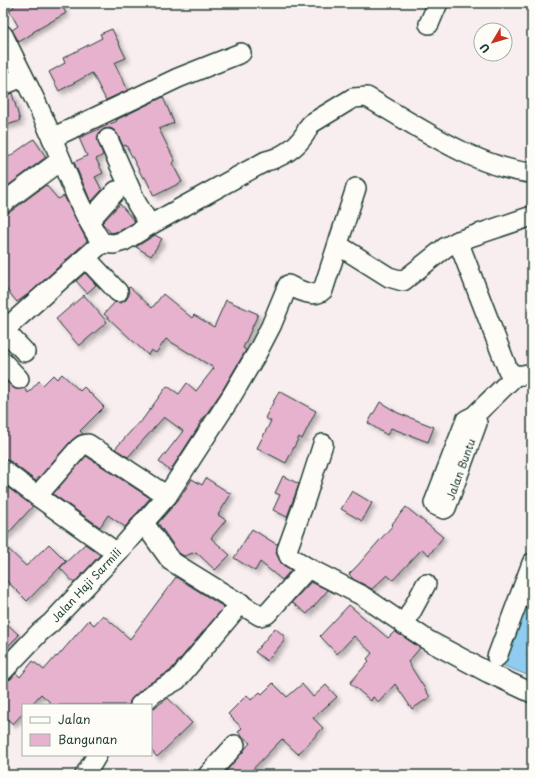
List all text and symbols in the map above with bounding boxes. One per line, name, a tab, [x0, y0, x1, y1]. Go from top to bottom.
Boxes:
north arrow	[473, 22, 513, 62]
text: U	[475, 40, 494, 57]
street label: Jalan Buntu	[441, 436, 479, 502]
street label: Jalan Haji Sarmili	[47, 544, 125, 626]
legend	[22, 704, 152, 756]
text: Jalan	[58, 710, 91, 728]
text: Bangunan	[58, 730, 117, 748]

